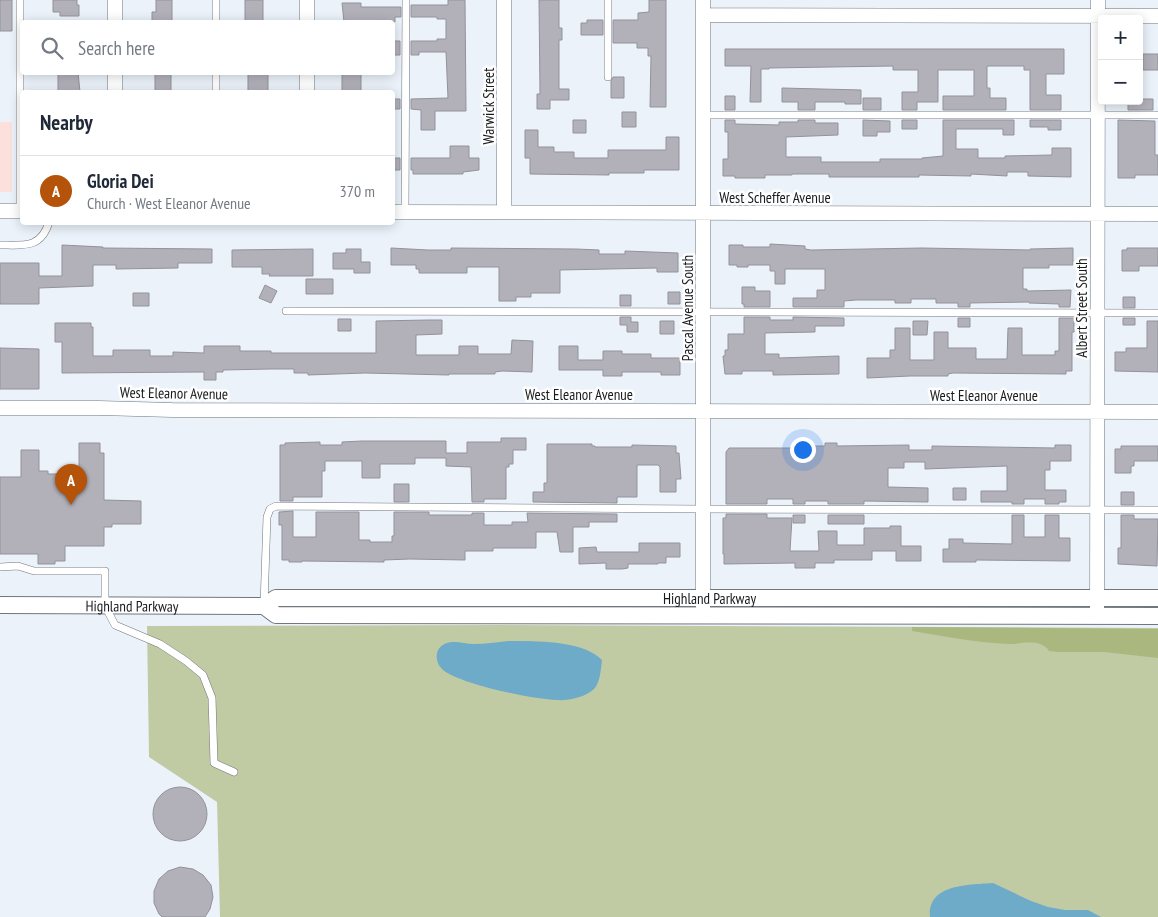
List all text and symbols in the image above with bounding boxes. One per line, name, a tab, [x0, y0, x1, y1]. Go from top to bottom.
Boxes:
map controls	[1098, 15, 1143, 105]
button: +	[1098, 15, 1143, 60]
search box	[20, 20, 395, 75]
icon: search	[38, 34, 66, 62]
text: Search here	[78, 36, 155, 60]
button: −	[1098, 60, 1143, 105]
street label: Warwick Street	[479, 68, 498, 144]
text: Nearby	[40, 109, 93, 136]
text: Gloria Dei	[87, 169, 154, 193]
text: A	[52, 181, 60, 201]
text: 370 m	[340, 181, 375, 201]
street label: West Scheffer Avenue	[719, 188, 831, 207]
text: Church · West Eleanor Avenue	[87, 193, 251, 213]
street label: Pascal Avenue South	[678, 255, 697, 361]
street label: Albert Street South	[1072, 258, 1091, 358]
street label: West Eleanor Avenue	[120, 383, 228, 403]
street label: West Eleanor Avenue	[525, 385, 633, 404]
street label: West Eleanor Avenue	[930, 386, 1038, 405]
your location	[790, 437, 816, 463]
pin: A	[55, 464, 87, 505]
street label: Highland Parkway	[663, 589, 756, 608]
street label: Highland Parkway	[85, 596, 179, 615]

